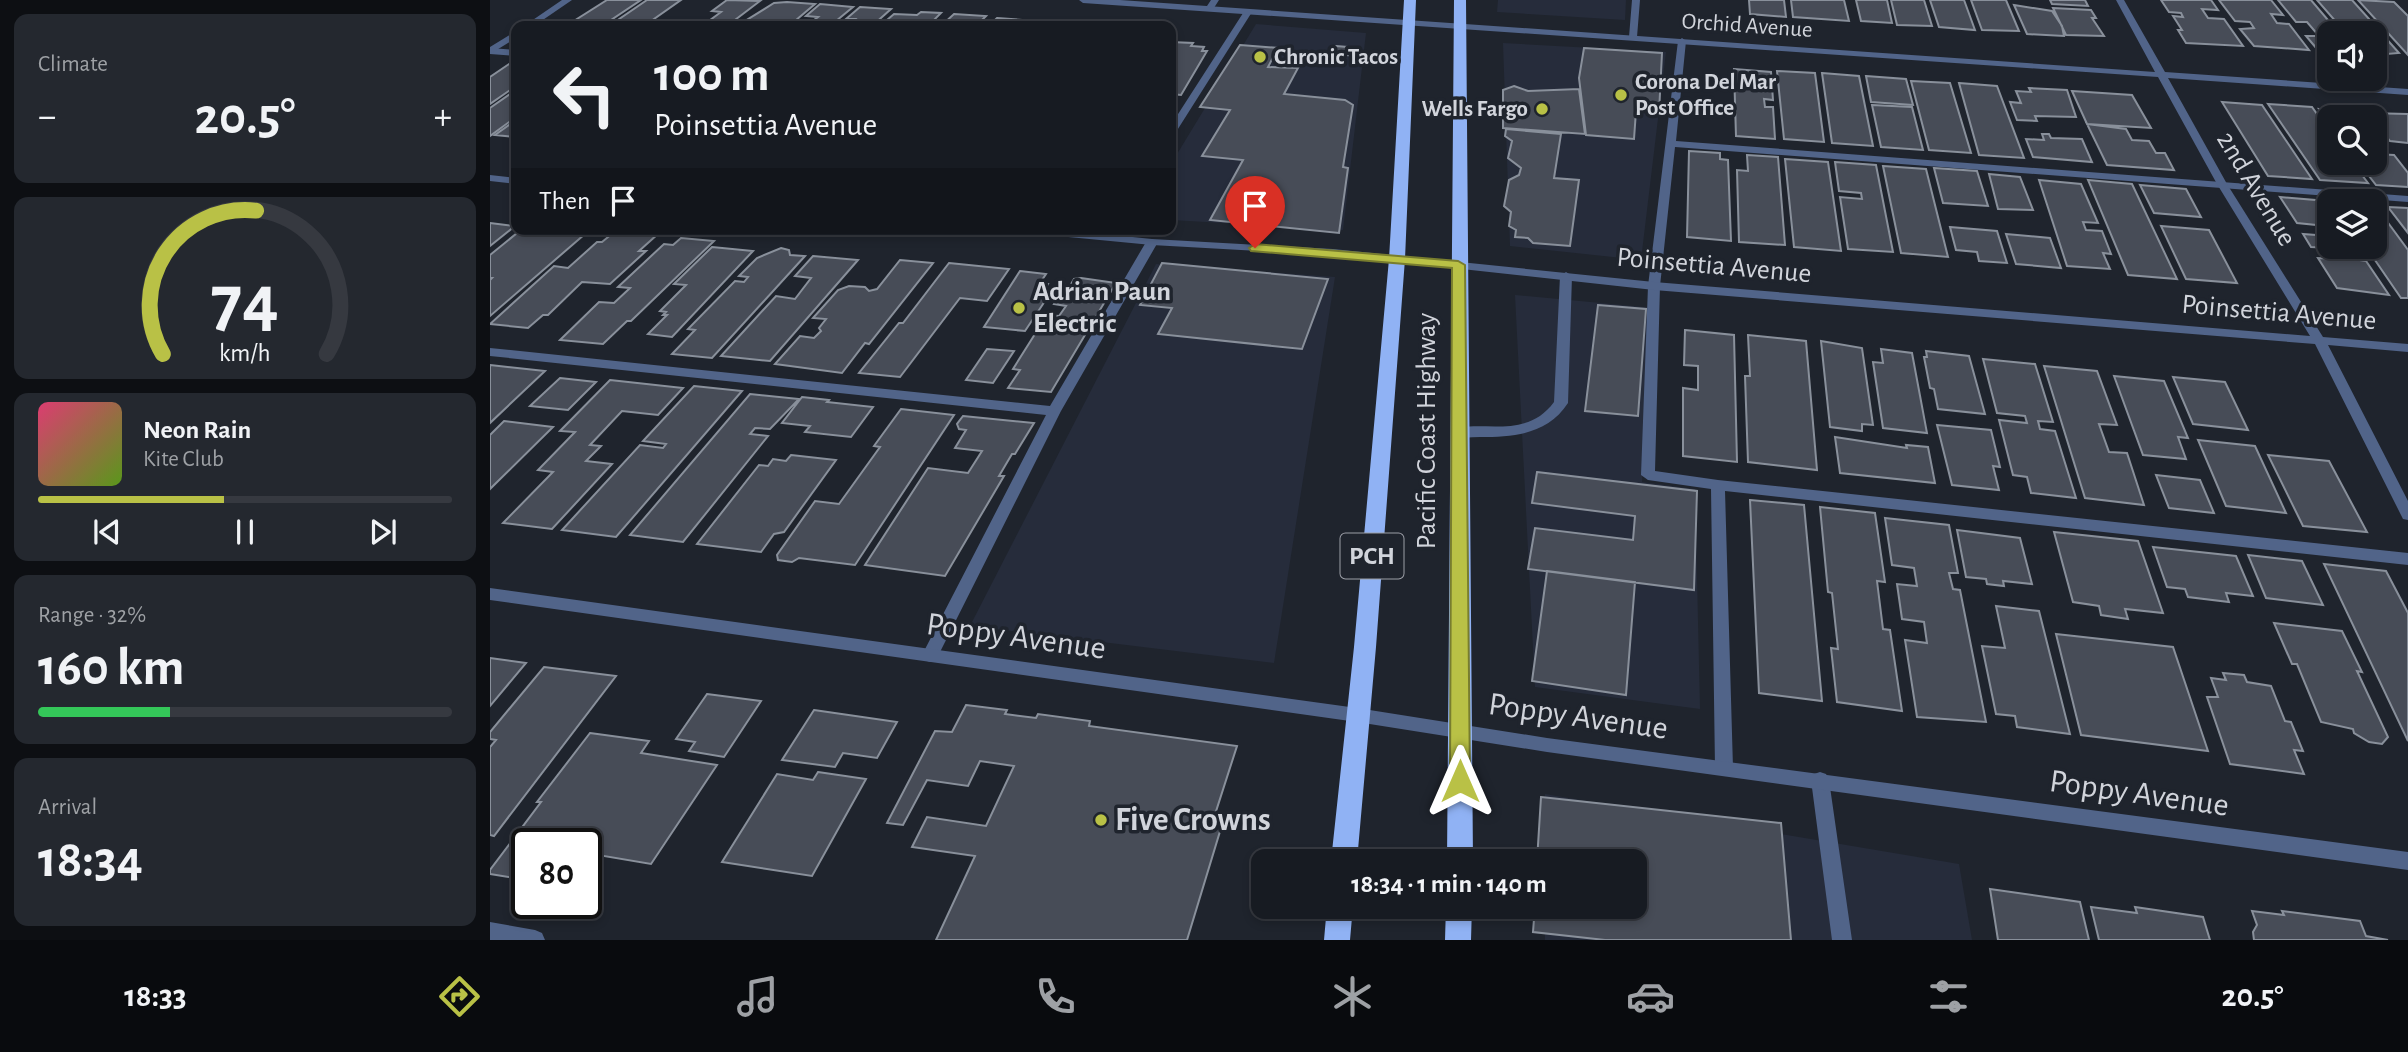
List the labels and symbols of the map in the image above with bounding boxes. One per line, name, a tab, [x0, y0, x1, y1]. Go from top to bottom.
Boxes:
street label: Orchid Avenue	[1681, 10, 1813, 42]
place label: Chronic Tacos	[1274, 46, 1398, 69]
marker: Chronic Tacos	[1252, 49, 1268, 65]
place label: Corona Del Mar Post Office	[1635, 71, 1776, 120]
marker: Corona Del Mar Post Office	[1613, 87, 1629, 103]
place label: Wells Fargo	[1422, 98, 1528, 121]
marker: Wells Fargo	[1534, 101, 1550, 117]
street label: 2nd Avenue	[2211, 127, 2301, 251]
pin	[1225, 176, 1285, 248]
street label: Poinsettia Avenue	[1615, 244, 1813, 288]
place label: Adrian Paun Electric	[1033, 278, 1171, 338]
street label: Poinsettia Avenue	[2180, 291, 2378, 335]
marker: Adrian Paun Electric	[1011, 300, 1027, 316]
street label: Pacific Coast Highway	[1413, 313, 1441, 549]
road number: PCH	[1340, 534, 1404, 578]
street label: Poppy Avenue	[924, 608, 1108, 666]
street label: Poppy Avenue	[1486, 688, 1670, 746]
position arrow	[1423, 744, 1497, 818]
street label: Poppy Avenue	[2047, 765, 2231, 823]
place label: Five Crowns	[1115, 804, 1271, 837]
marker: Five Crowns	[1093, 812, 1109, 828]
speed limit sign: 80	[511, 828, 602, 919]

